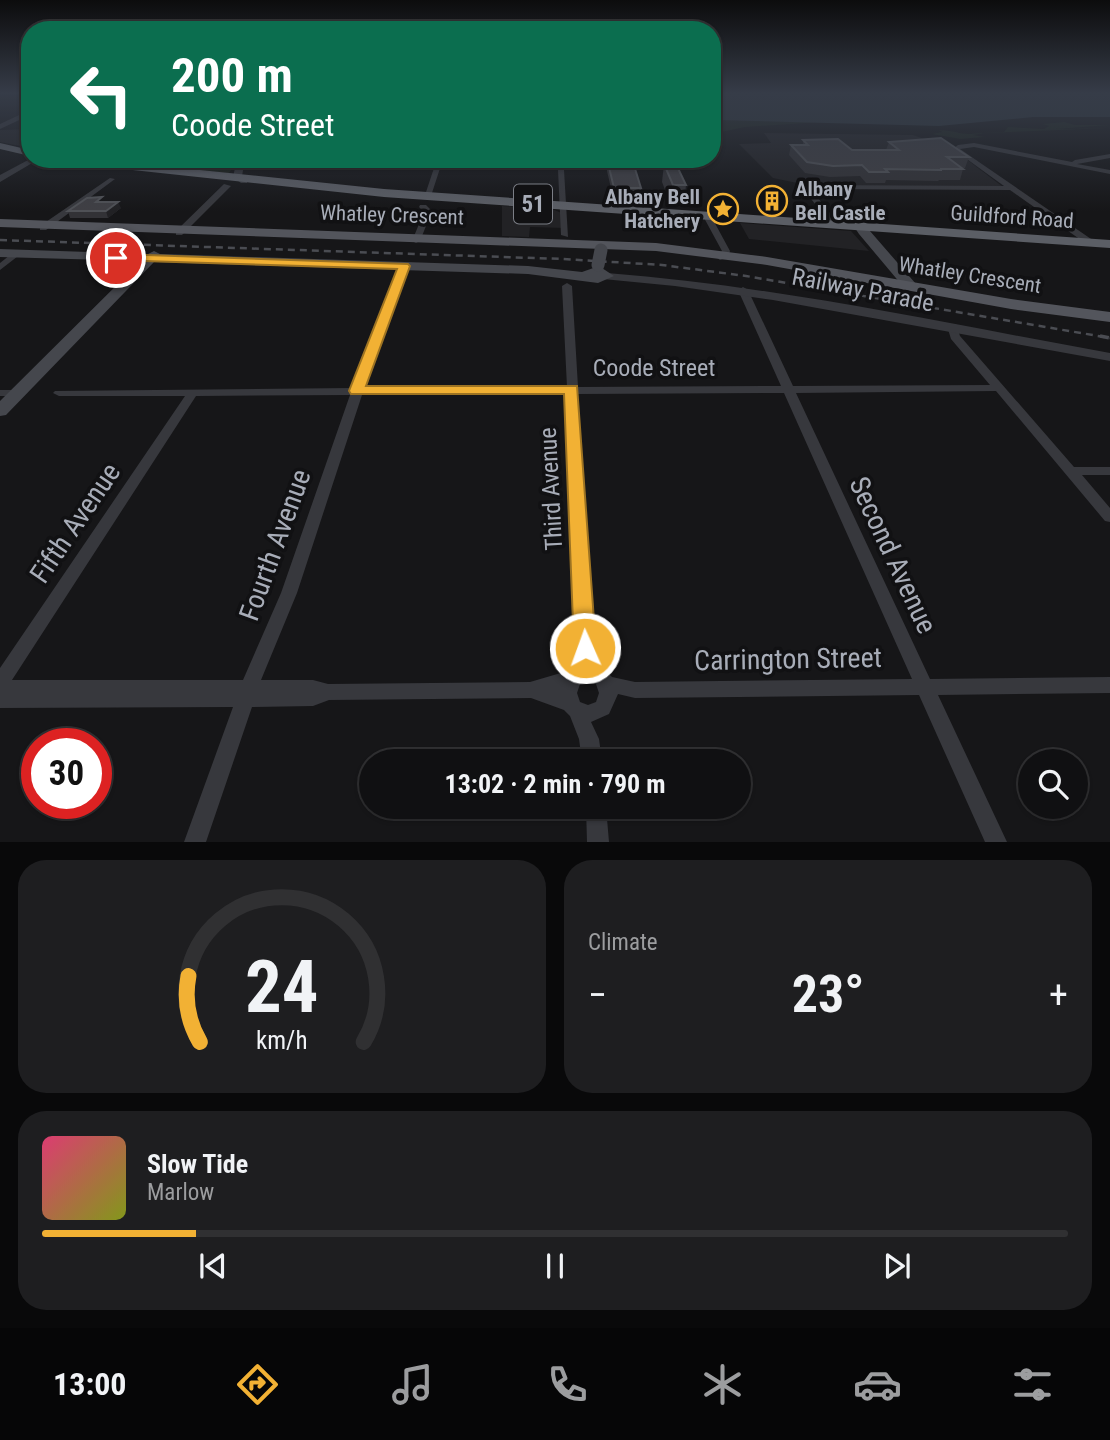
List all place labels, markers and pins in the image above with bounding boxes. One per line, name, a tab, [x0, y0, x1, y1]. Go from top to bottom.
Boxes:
place label: Albany Bell Castle	[795, 177, 885, 225]
building icon: Albany Bell Castle	[755, 184, 789, 218]
place label: Albany Bell Hatchery	[605, 185, 701, 233]
place icon: Albany Bell Hatchery	[706, 192, 740, 226]
pin	[86, 228, 146, 288]

